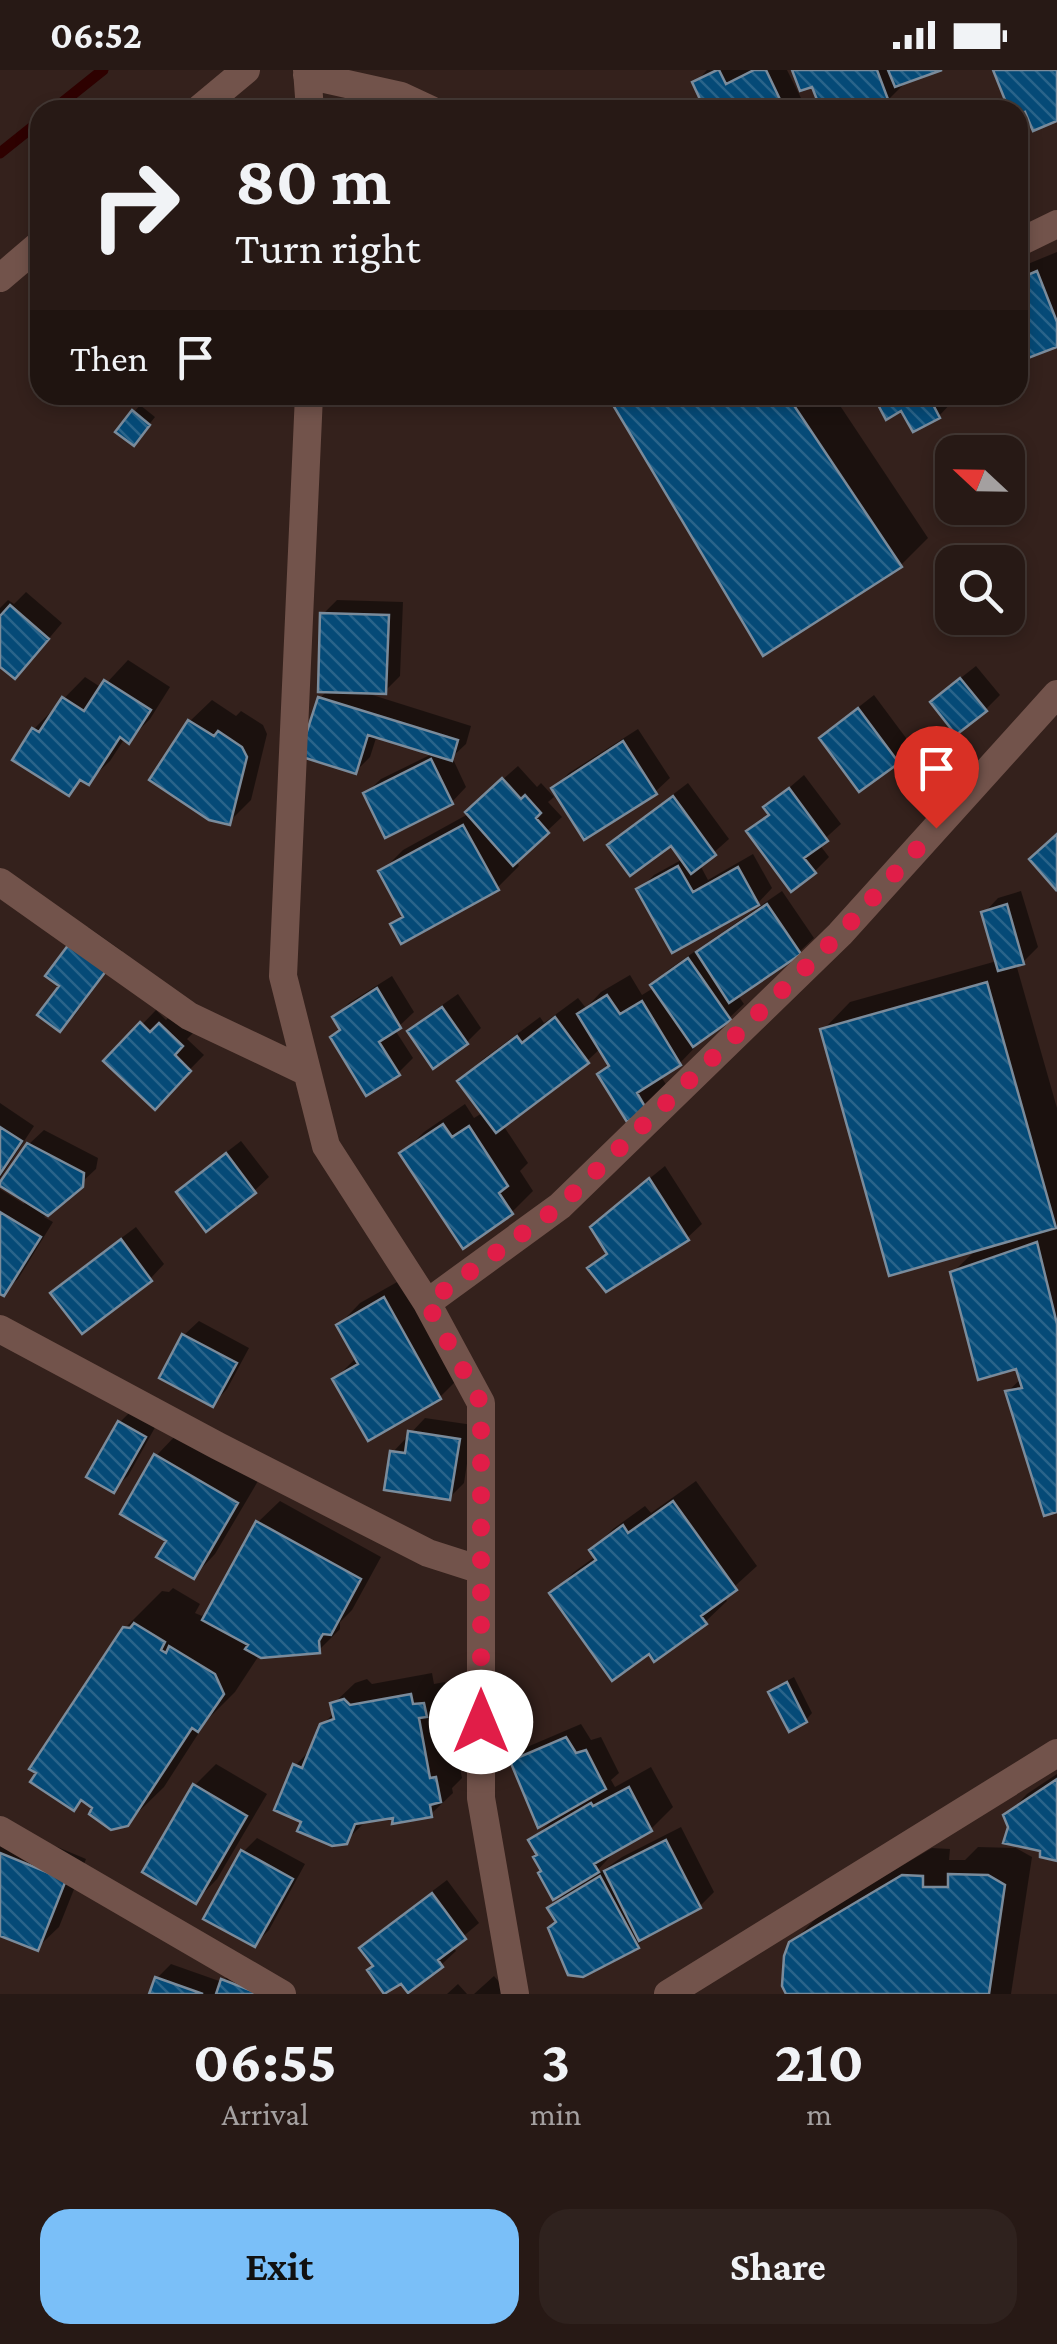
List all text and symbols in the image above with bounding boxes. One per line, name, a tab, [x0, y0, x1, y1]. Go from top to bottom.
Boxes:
text: 06:52	[50, 14, 142, 56]
icon: right	[70, 140, 200, 270]
text: 80 m	[235, 141, 391, 219]
text: Turn right	[235, 223, 420, 273]
icon: arrive	[168, 330, 223, 385]
text: Then	[70, 337, 148, 379]
north arrow	[935, 435, 1025, 525]
map controls	[935, 435, 1025, 635]
button: search	[935, 545, 1025, 635]
pin	[894, 726, 979, 829]
icon: arrive	[909, 741, 964, 796]
position arrow	[429, 1670, 533, 1774]
text: 06:55	[193, 2027, 337, 2094]
text: 3	[541, 2027, 570, 2094]
text: 210	[774, 2027, 864, 2094]
text: Arrival	[221, 2096, 309, 2132]
text: min	[530, 2096, 581, 2132]
text: m	[806, 2096, 832, 2132]
button: Exit	[40, 2209, 519, 2324]
button: Share	[539, 2209, 1017, 2324]

